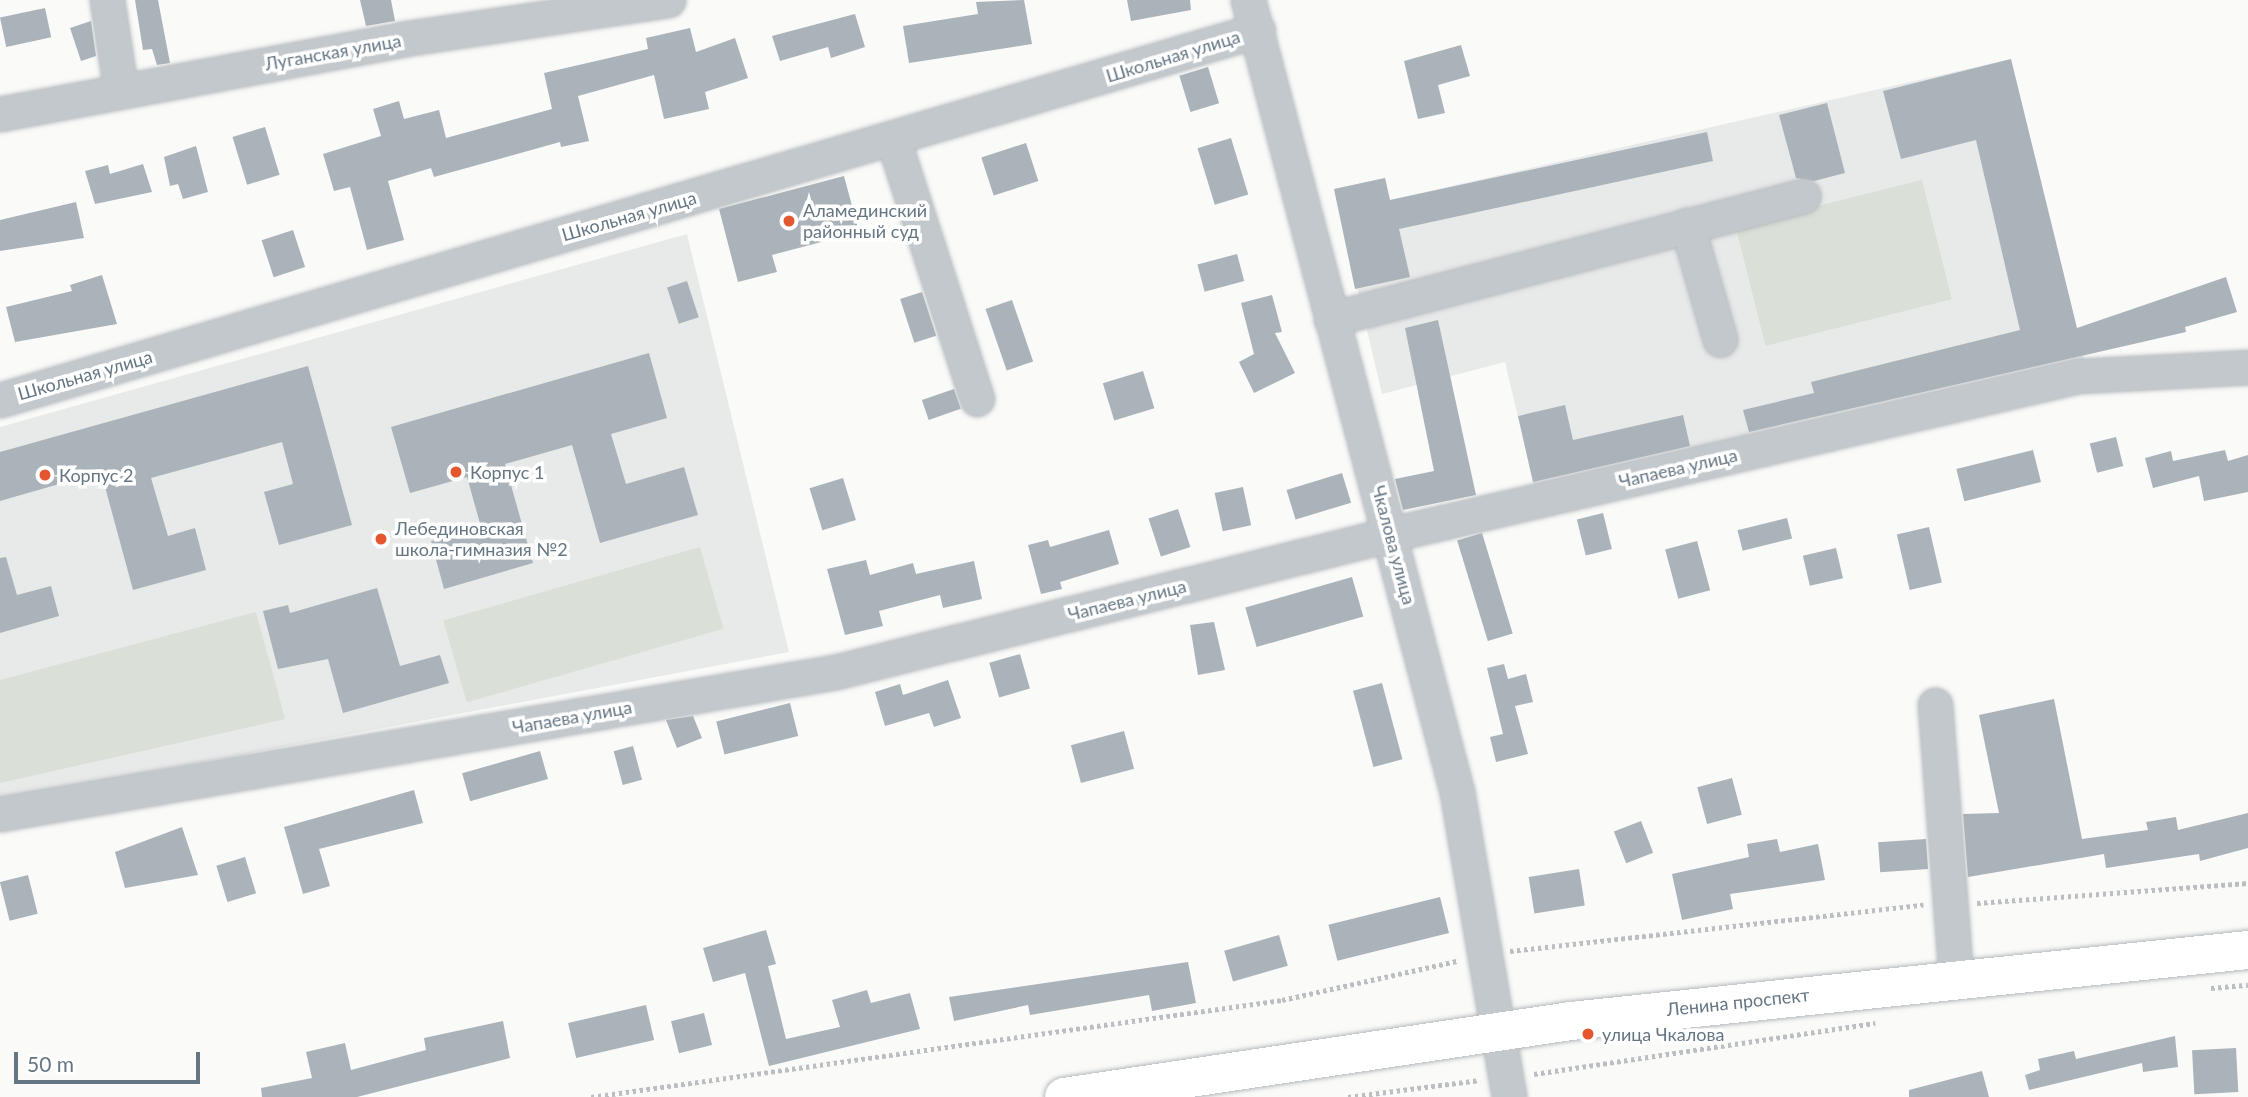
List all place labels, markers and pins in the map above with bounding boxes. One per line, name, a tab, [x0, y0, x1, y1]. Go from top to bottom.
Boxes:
place label: Аламединский районный суд	[803, 200, 927, 242]
marker: Аламединский районный суд	[781, 213, 797, 229]
place label: Корпус 1	[470, 461, 544, 483]
place label: Корпус 2	[59, 464, 133, 486]
marker: Корпус 1	[448, 464, 464, 480]
marker: Корпус 2	[37, 467, 53, 483]
place label: Лебединовская школа-гимназия №2	[395, 518, 568, 560]
marker: Лебединовская школа-гимназия №2	[373, 531, 389, 547]
place label: улица Чкалова	[1602, 1023, 1724, 1045]
marker: улица Чкалова	[1580, 1026, 1596, 1042]

